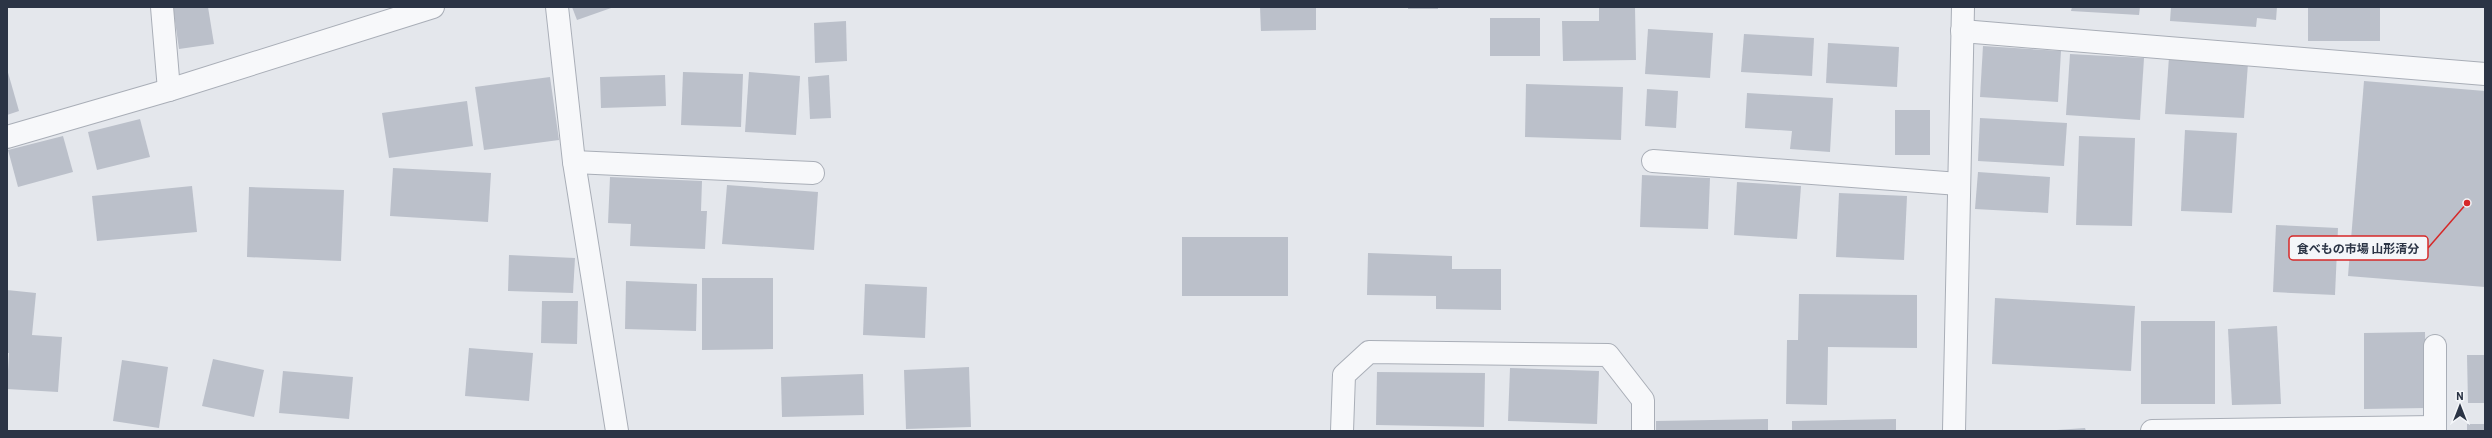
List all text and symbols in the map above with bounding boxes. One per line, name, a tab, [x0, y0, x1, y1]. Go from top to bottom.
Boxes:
callout: 食べもの市場 山形清分	[2289, 236, 2428, 260]
text: 食べもの市場 山形清分	[2297, 241, 2419, 255]
north arrow	[2440, 386, 2480, 426]
text: N	[2456, 389, 2464, 402]

